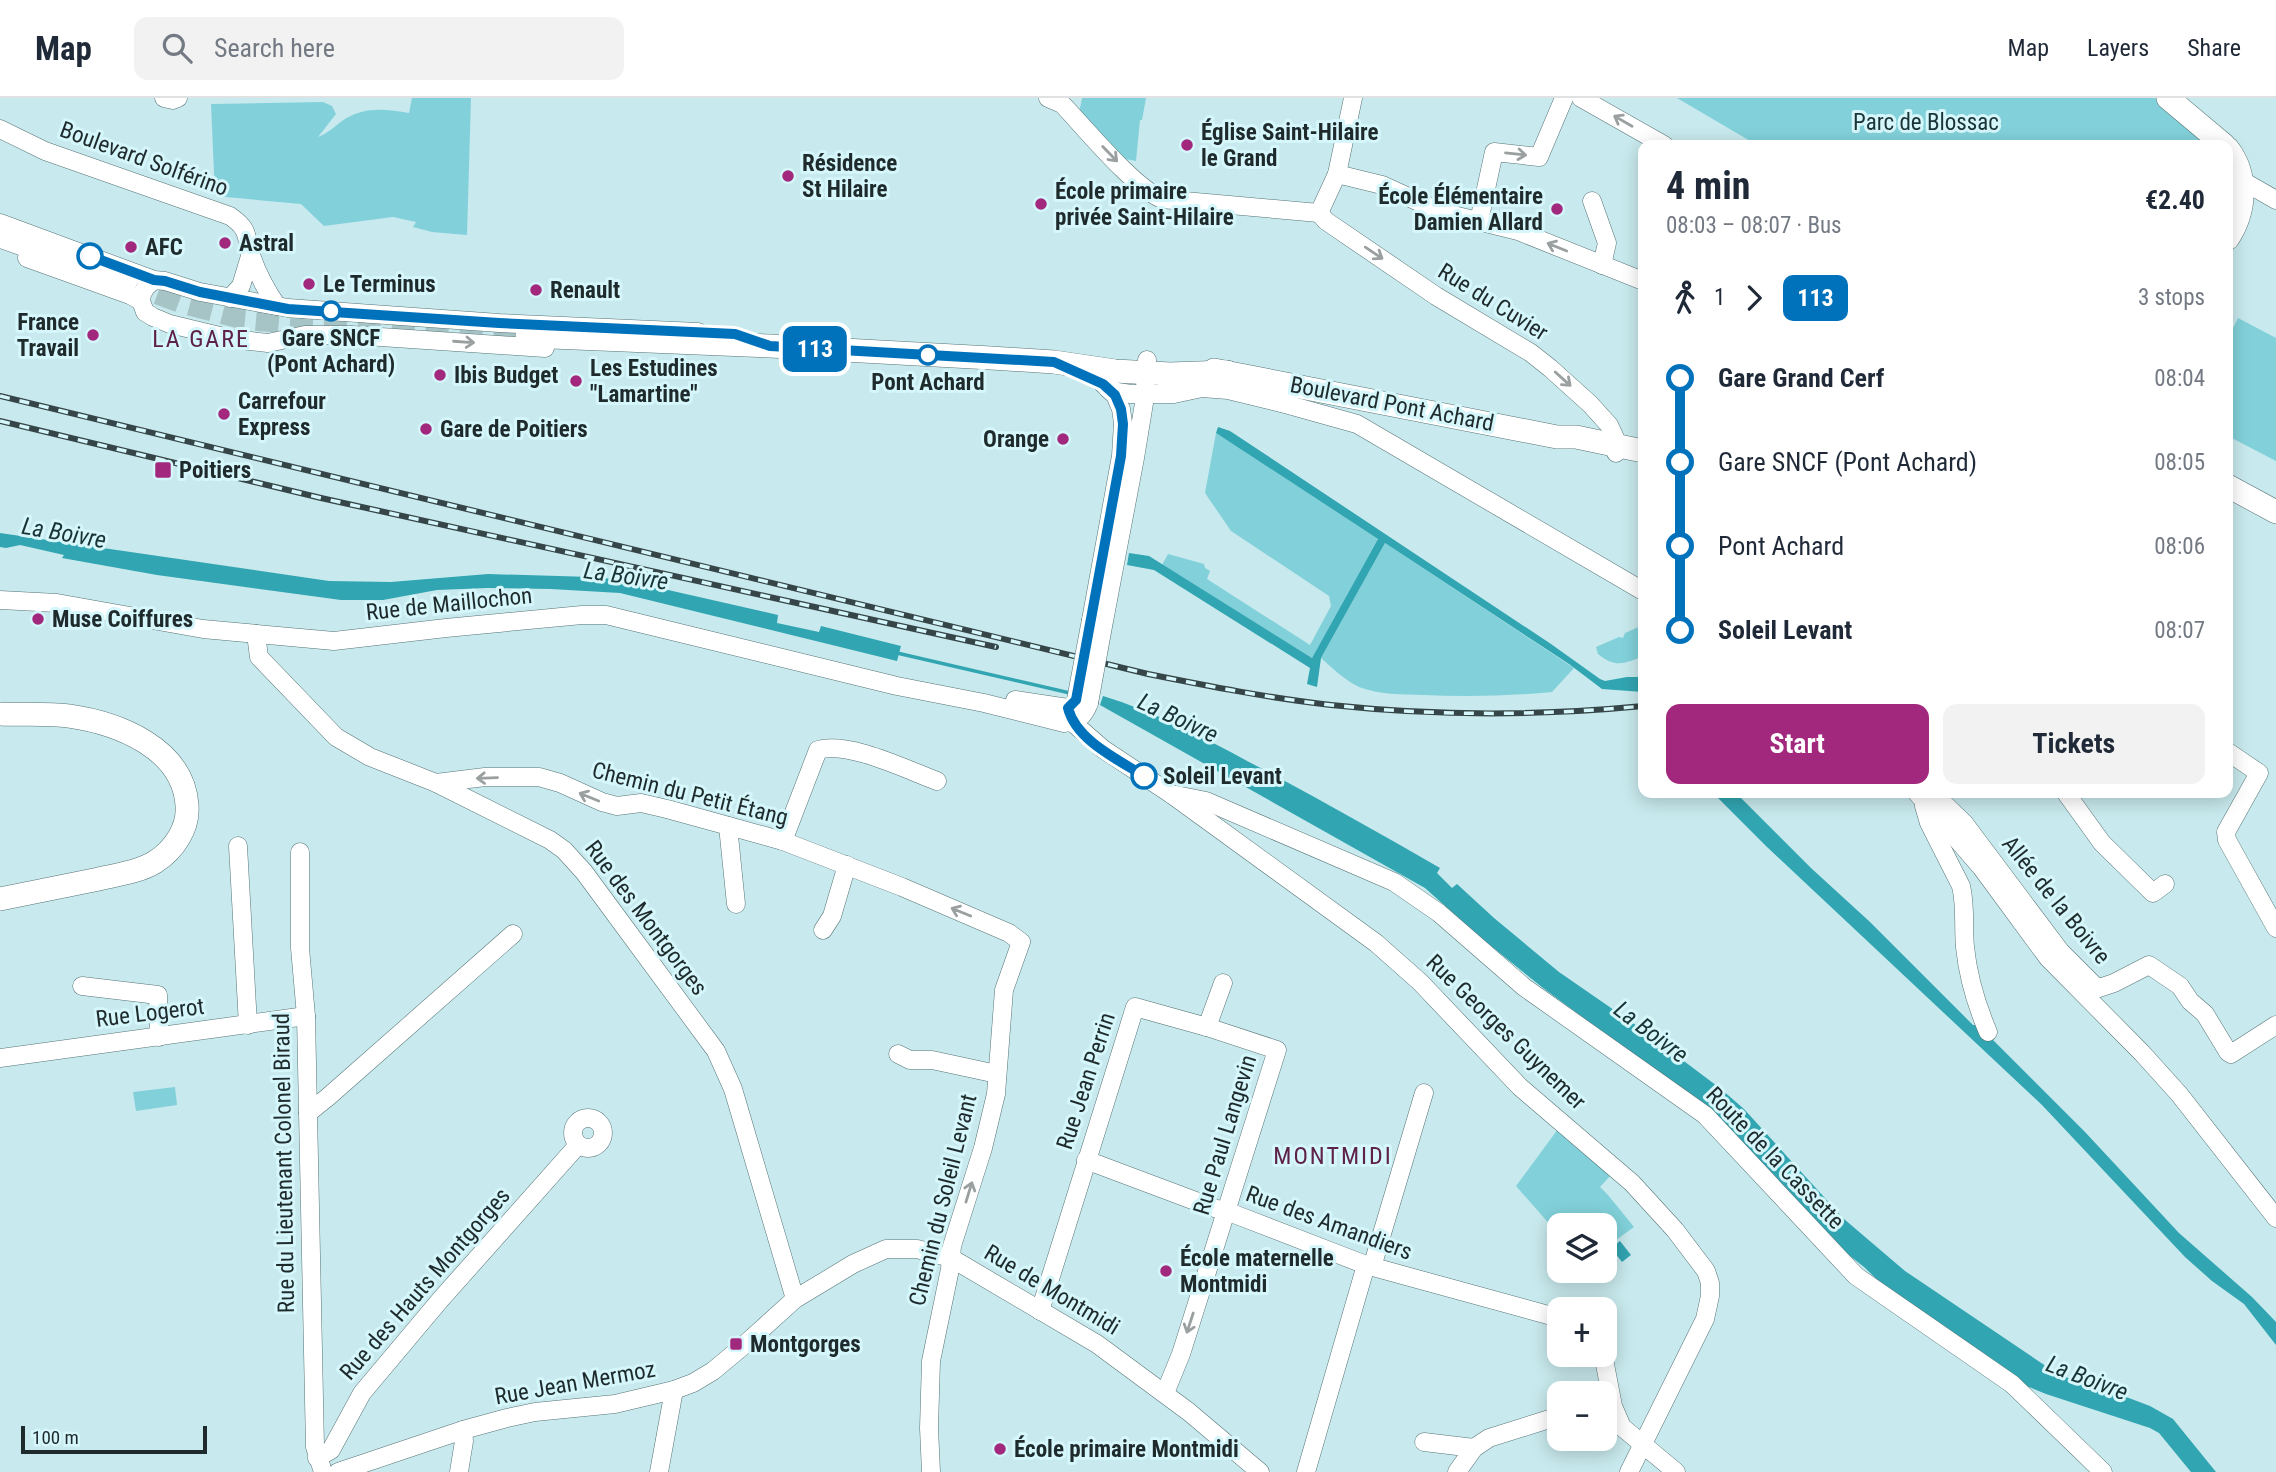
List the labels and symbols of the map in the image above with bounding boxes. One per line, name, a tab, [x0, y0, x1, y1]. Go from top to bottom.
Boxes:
park label: Parc de Blossac	[1853, 109, 1999, 136]
one-way arrow	[1613, 114, 1633, 128]
street label: Boulevard Solférino	[56, 116, 232, 202]
place label: Église Saint-Hilaire le Grand	[1201, 118, 1378, 172]
marker: Église Saint-Hilaire le Grand	[1179, 137, 1195, 153]
one-way arrow	[1101, 145, 1118, 162]
one-way arrow	[1504, 148, 1526, 161]
place label: Résidence St Hilaire	[802, 150, 897, 203]
marker: Résidence St Hilaire	[780, 168, 796, 184]
place label: École primaire privée Saint-Hilaire	[1055, 177, 1234, 231]
place label: École Élémentaire Damien Allard	[1378, 182, 1543, 236]
marker: École primaire privée Saint-Hilaire	[1033, 196, 1049, 212]
marker: École Élémentaire Damien Allard	[1549, 201, 1565, 217]
place label: Astral	[239, 230, 294, 257]
place label: AFC	[145, 234, 183, 261]
marker: Astral	[217, 235, 233, 251]
marker: AFC	[123, 239, 139, 255]
one-way arrow	[1547, 240, 1568, 253]
unlabelled marker	[77, 243, 103, 269]
one-way arrow	[1363, 247, 1383, 261]
street label: Rue du Cuvier	[1433, 258, 1553, 346]
place label: Le Terminus	[323, 271, 436, 298]
marker: Le Terminus	[301, 276, 317, 292]
place label: Renault	[550, 277, 620, 304]
marker: Renault	[528, 282, 544, 298]
marker: Gare SNCF (Pont Achard)	[321, 301, 341, 321]
place label: France Travail	[17, 309, 79, 362]
district label: LA GARE	[152, 325, 250, 353]
place label: Gare SNCF (Pont Achard)	[267, 325, 395, 378]
line badge: 113	[775, 326, 855, 372]
marker: France Travail	[85, 327, 101, 343]
one-way arrow	[452, 336, 475, 349]
marker: Pont Achard	[918, 345, 938, 365]
place label: Les Estudines "Lamartine"	[590, 355, 718, 408]
place label: Ibis Budget	[454, 362, 558, 389]
marker: Ibis Budget	[432, 367, 448, 383]
place label: Pont Achard	[871, 369, 985, 396]
street label: Boulevard Pont Achard	[1288, 371, 1496, 437]
one-way arrow	[1554, 371, 1571, 388]
marker: Les Estudines "Lamartine"	[568, 373, 584, 389]
place label: Carrefour Express	[238, 388, 326, 441]
marker: Carrefour Express	[216, 406, 232, 422]
place label: Gare de Poitiers	[440, 416, 588, 443]
marker: Gare de Poitiers	[418, 421, 434, 437]
place label: Orange	[983, 426, 1049, 453]
marker: Orange	[1055, 431, 1071, 447]
place label: Poitiers	[179, 457, 251, 484]
marker: Poitiers	[153, 460, 173, 480]
water label: La Boivre	[20, 512, 108, 554]
water label: La Boivre	[582, 556, 670, 596]
street label: Rue de Maillochon	[365, 582, 533, 626]
place label: Muse Coiffures	[52, 606, 193, 633]
marker: Muse Coiffures	[30, 611, 46, 627]
water label: La Boivre	[1133, 687, 1223, 749]
street label: Chemin du Petit Étang	[589, 756, 791, 831]
marker: Soleil Levant	[1131, 763, 1157, 789]
place label: Soleil Levant	[1163, 763, 1282, 790]
one-way arrow	[476, 771, 499, 784]
one-way arrow	[578, 789, 600, 802]
street label: Allée de la Boivre	[1996, 831, 2116, 969]
street label: Rue des Montgorges	[579, 835, 713, 1001]
one-way arrow	[950, 905, 972, 918]
street label: Rue Georges Guynemer	[1421, 949, 1591, 1115]
street label: Rue Logerot	[94, 993, 206, 1033]
water label: La Boivre	[1609, 995, 1693, 1069]
street label: Rue Jean Perrin	[1051, 1009, 1121, 1153]
street label: Rue du Lieutenant Colonel Biraud	[268, 1013, 300, 1313]
street label: Rue Paul Langevin	[1188, 1052, 1262, 1218]
street label: Route de la Cassette	[1700, 1081, 1850, 1235]
street label: Chemin du Soleil Levant	[904, 1091, 982, 1309]
district label: MONTMIDI	[1273, 1142, 1393, 1170]
street label: Rue des Amandiers	[1242, 1180, 1416, 1266]
one-way arrow	[964, 1181, 977, 1203]
street label: Rue des Hauts Montgorges	[334, 1183, 516, 1385]
street label: Rue de Montmidi	[979, 1239, 1125, 1341]
place label: École maternelle Montmidi	[1180, 1244, 1334, 1298]
marker: École maternelle Montmidi	[1158, 1263, 1174, 1279]
one-way arrow	[1183, 1312, 1196, 1334]
place label: Montgorges	[750, 1331, 861, 1358]
marker: Montgorges	[728, 1336, 744, 1352]
water label: La Boivre	[2042, 1350, 2132, 1406]
street label: Rue Jean Mermoz	[493, 1356, 657, 1410]
scale bar	[21, 1423, 206, 1455]
place label: École primaire Montmidi	[1014, 1435, 1239, 1463]
marker: École primaire Montmidi	[992, 1441, 1008, 1457]

